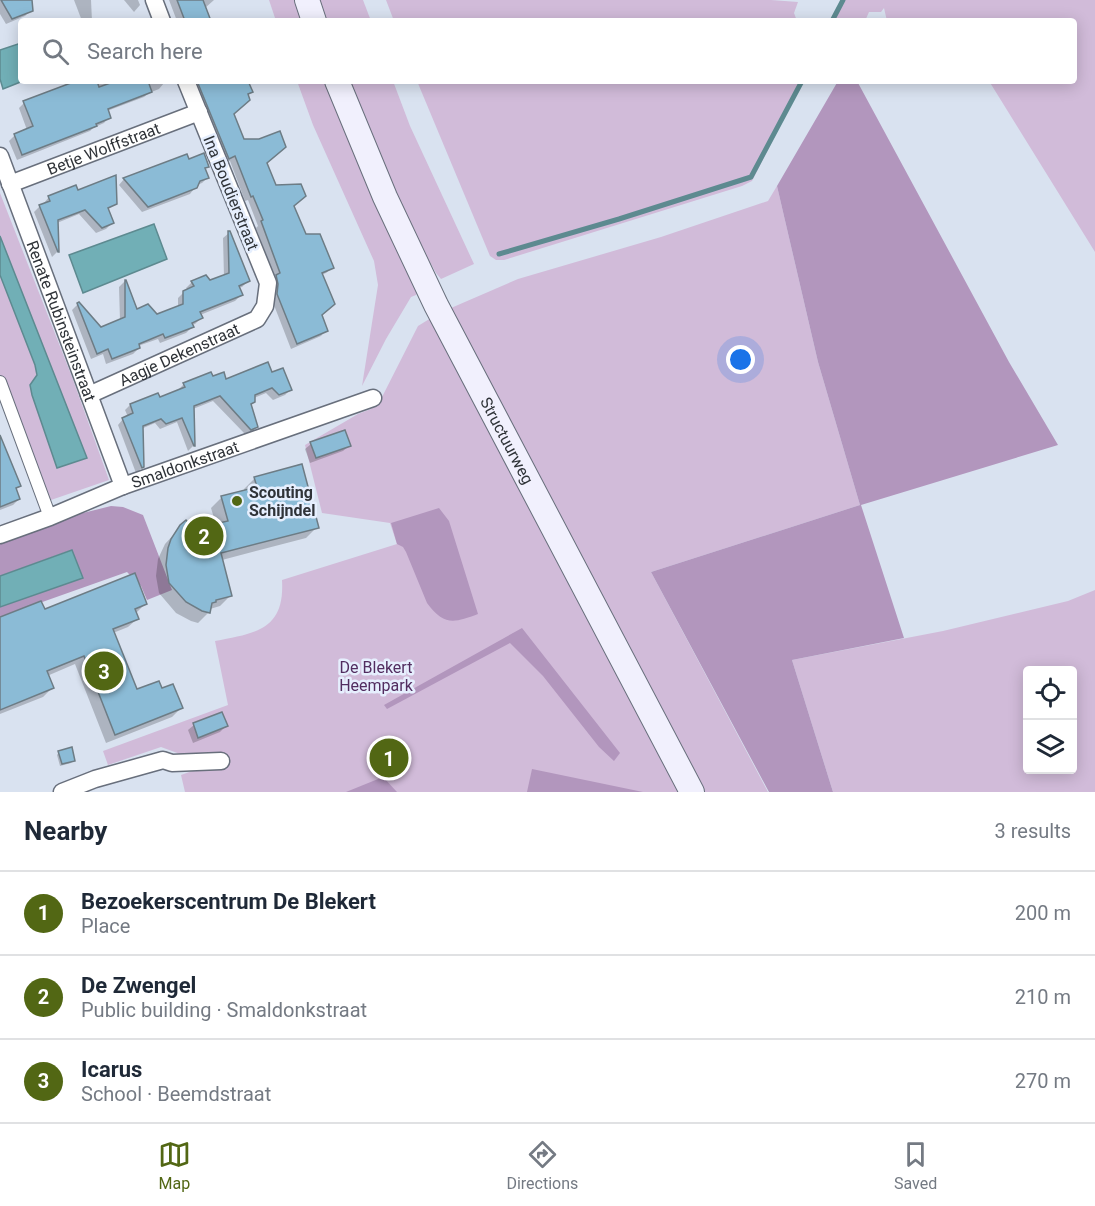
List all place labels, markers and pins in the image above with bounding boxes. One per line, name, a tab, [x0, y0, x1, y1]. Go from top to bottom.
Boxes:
place label: Scouting Schijndel	[249, 483, 315, 520]
marker: Scouting Schijndel	[230, 494, 244, 508]
pin: 2	[184, 514, 224, 558]
pin: 3	[84, 648, 124, 694]
pin: 1	[370, 736, 408, 780]

